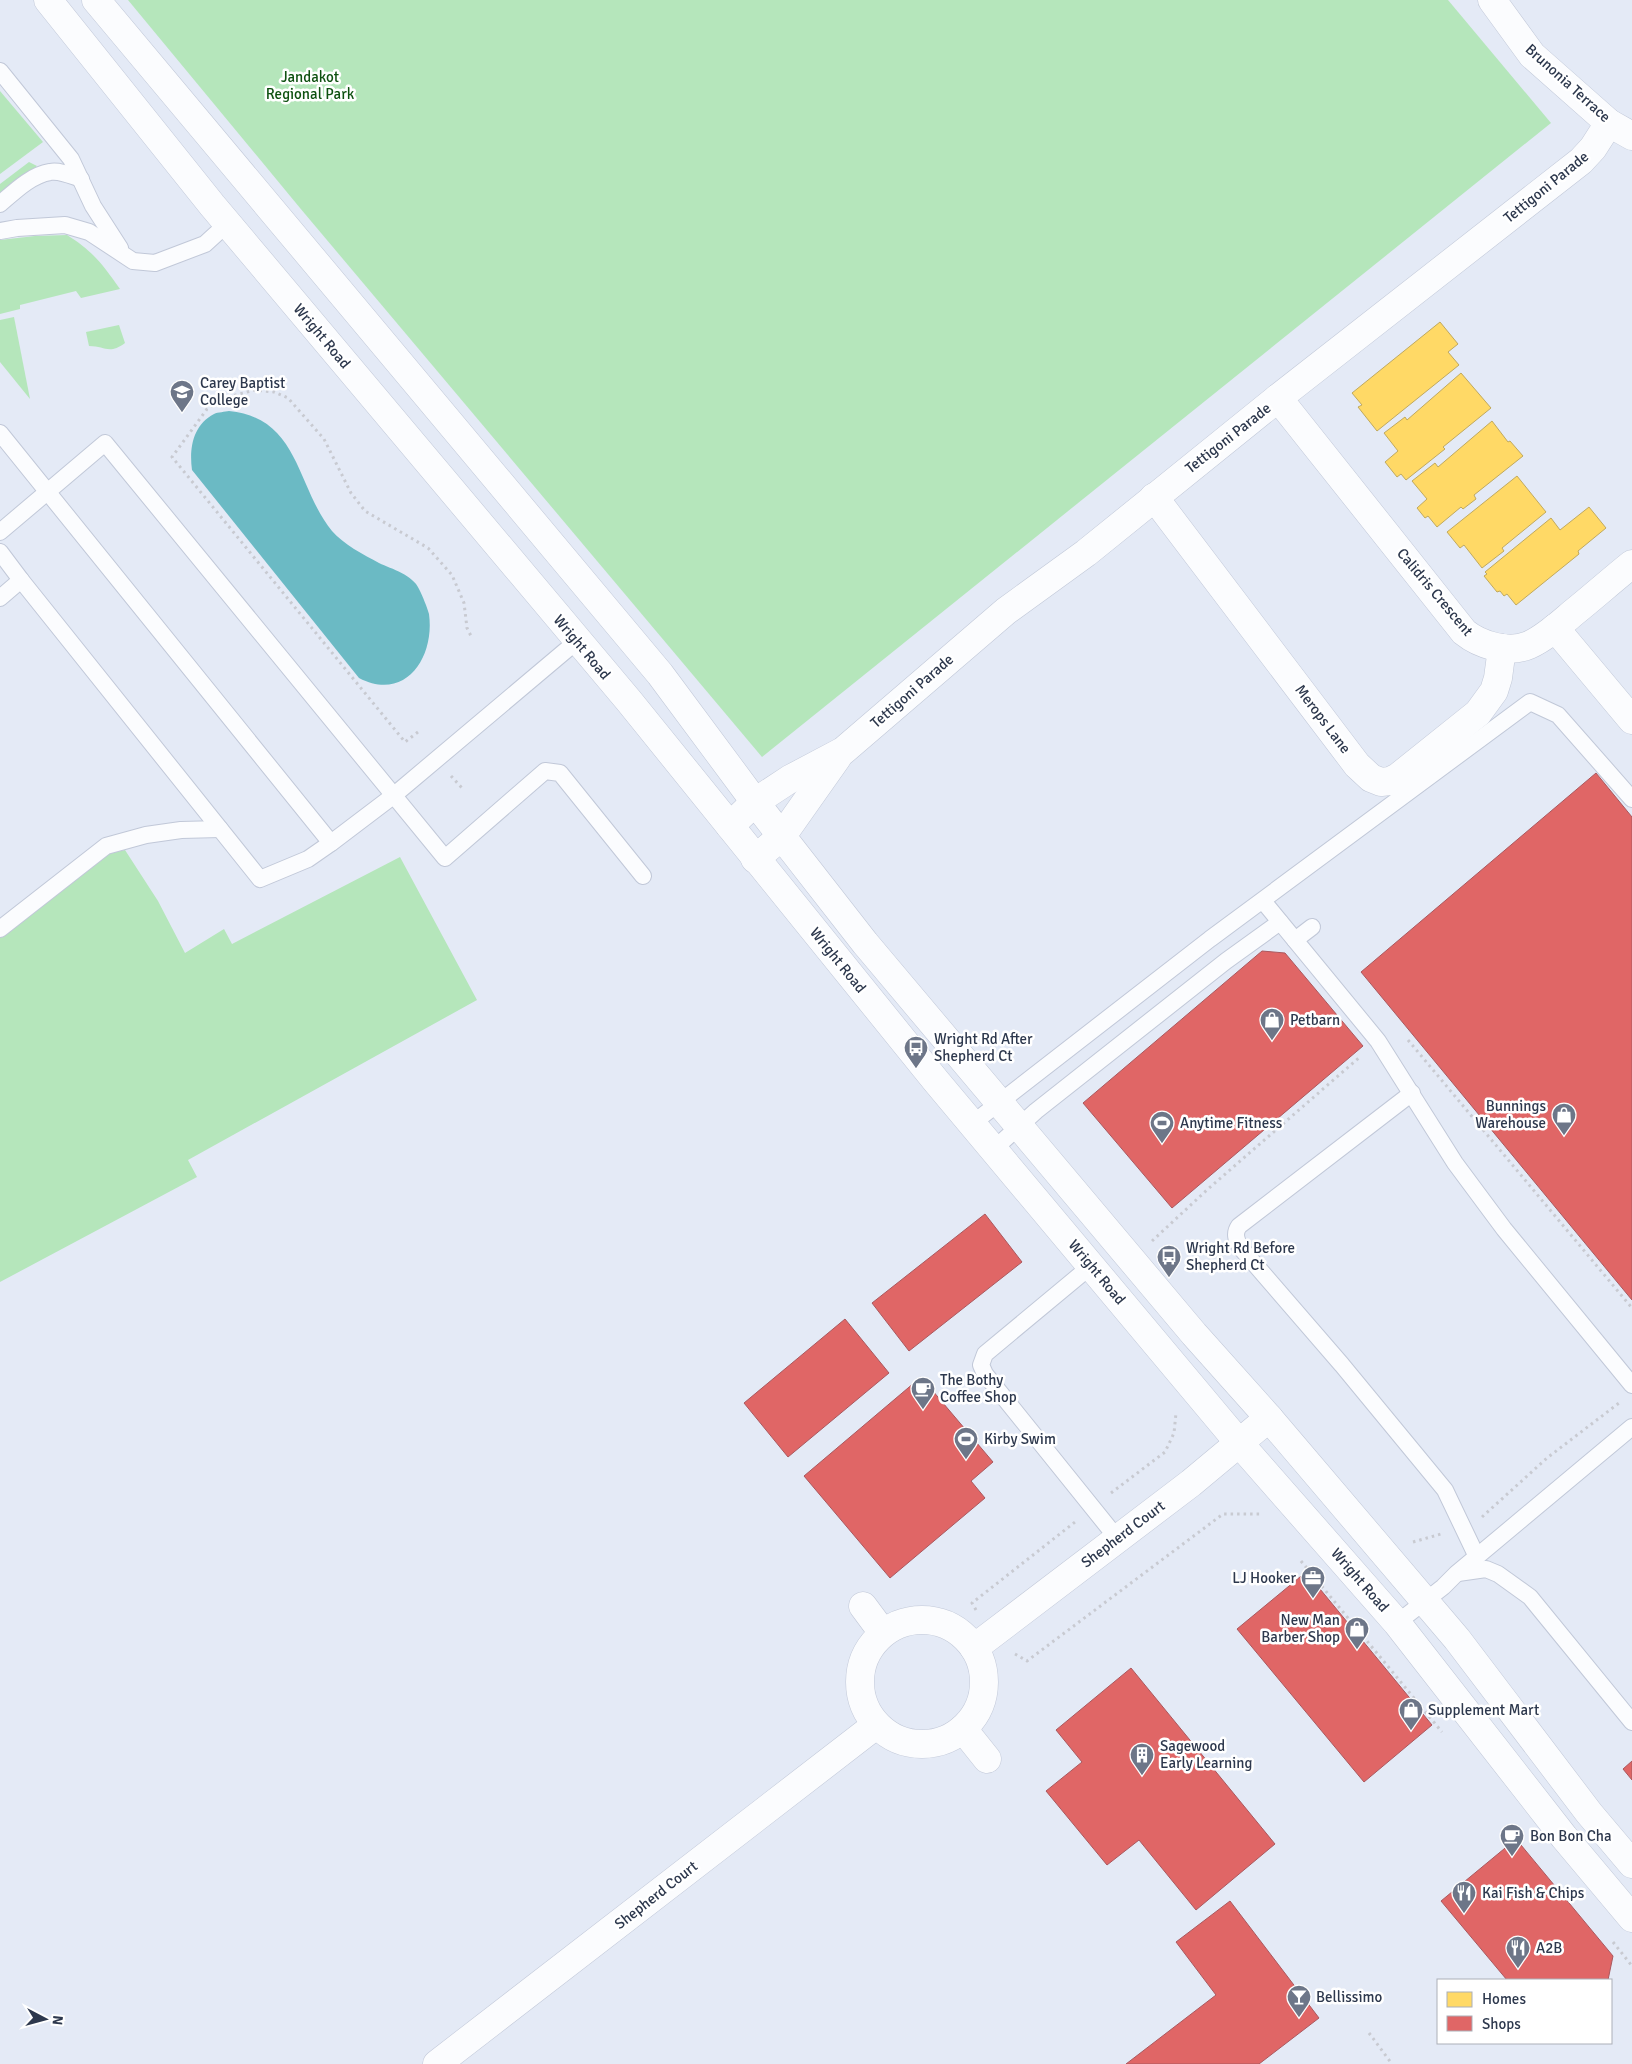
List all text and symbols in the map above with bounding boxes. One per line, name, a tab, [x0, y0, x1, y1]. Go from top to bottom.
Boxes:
street label: Brunonia Terrace	[1522, 40, 1614, 126]
park label: Jandakot Regional Park	[266, 68, 355, 103]
street label: Tettigoni Parade	[1500, 147, 1592, 227]
street label: Wright Road	[290, 300, 354, 372]
place label: Carey Baptist College	[200, 374, 285, 409]
school or university icon: Carey Baptist College	[169, 379, 195, 413]
street label: Tettigoni Parade	[1182, 399, 1274, 477]
street label: Calidris Crescent	[1393, 544, 1477, 640]
street label: Wright Road	[550, 611, 614, 683]
street label: Tettigoni Parade	[867, 650, 957, 732]
street label: Merops Lane	[1291, 681, 1355, 757]
street label: Wright Road	[806, 924, 870, 996]
shop icon: Petbarn	[1259, 1007, 1285, 1041]
place label: Petbarn	[1290, 1011, 1340, 1029]
place label: Wright Rd After Shepherd Ct	[934, 1030, 1033, 1065]
bus stop icon: Wright Rd After Shepherd Ct	[903, 1035, 929, 1069]
place label: Bunnings Warehouse	[1475, 1097, 1546, 1132]
shop icon: Bunnings Warehouse	[1551, 1102, 1577, 1136]
sports icon: Anytime Fitness	[1149, 1110, 1175, 1144]
place label: Anytime Fitness	[1180, 1114, 1283, 1132]
street label: Wright Road	[1065, 1236, 1129, 1308]
place label: Wright Rd Before Shepherd Ct	[1186, 1239, 1295, 1274]
bus stop icon: Wright Rd Before Shepherd Ct	[1156, 1244, 1182, 1278]
place label: The Bothy Coffee Shop	[940, 1371, 1017, 1406]
cafe icon: The Bothy Coffee Shop	[910, 1376, 936, 1410]
sports icon: Kirby Swim	[953, 1426, 979, 1460]
place label: Kirby Swim	[984, 1430, 1056, 1448]
street label: Shepherd Court	[1078, 1497, 1168, 1571]
street label: Wright Road	[1327, 1544, 1393, 1616]
office icon: LJ Hooker	[1300, 1565, 1326, 1599]
place label: LJ Hooker	[1232, 1569, 1296, 1587]
place label: New Man Barber Shop	[1261, 1611, 1340, 1646]
shop icon: New Man Barber Shop	[1344, 1616, 1370, 1650]
shop icon: Supplement Mart	[1398, 1697, 1424, 1731]
place label: Supplement Mart	[1428, 1701, 1539, 1719]
place label: Sagewood Early Learning	[1160, 1737, 1253, 1772]
building icon: Sagewood Early Learning	[1129, 1742, 1155, 1776]
cafe icon: Bon Bon Cha	[1499, 1823, 1525, 1857]
place label: Bon Bon Cha	[1530, 1827, 1612, 1845]
street label: Shepherd Court	[611, 1857, 701, 1933]
restaurant icon: Kai Fish & Chips	[1451, 1880, 1477, 1914]
place label: Kai Fish & Chips	[1482, 1884, 1585, 1902]
restaurant icon: A2B	[1505, 1935, 1531, 1969]
place label: A2B	[1536, 1939, 1562, 1957]
legend	[1437, 1979, 1612, 2044]
bar icon: Bellissimo	[1286, 1984, 1312, 2018]
place label: Bellissimo	[1316, 1988, 1382, 2006]
text: Homes	[1482, 1990, 1526, 2008]
north arrow	[20, 1994, 70, 2044]
text: N	[48, 2015, 66, 2026]
text: Shops	[1482, 2015, 1521, 2033]

